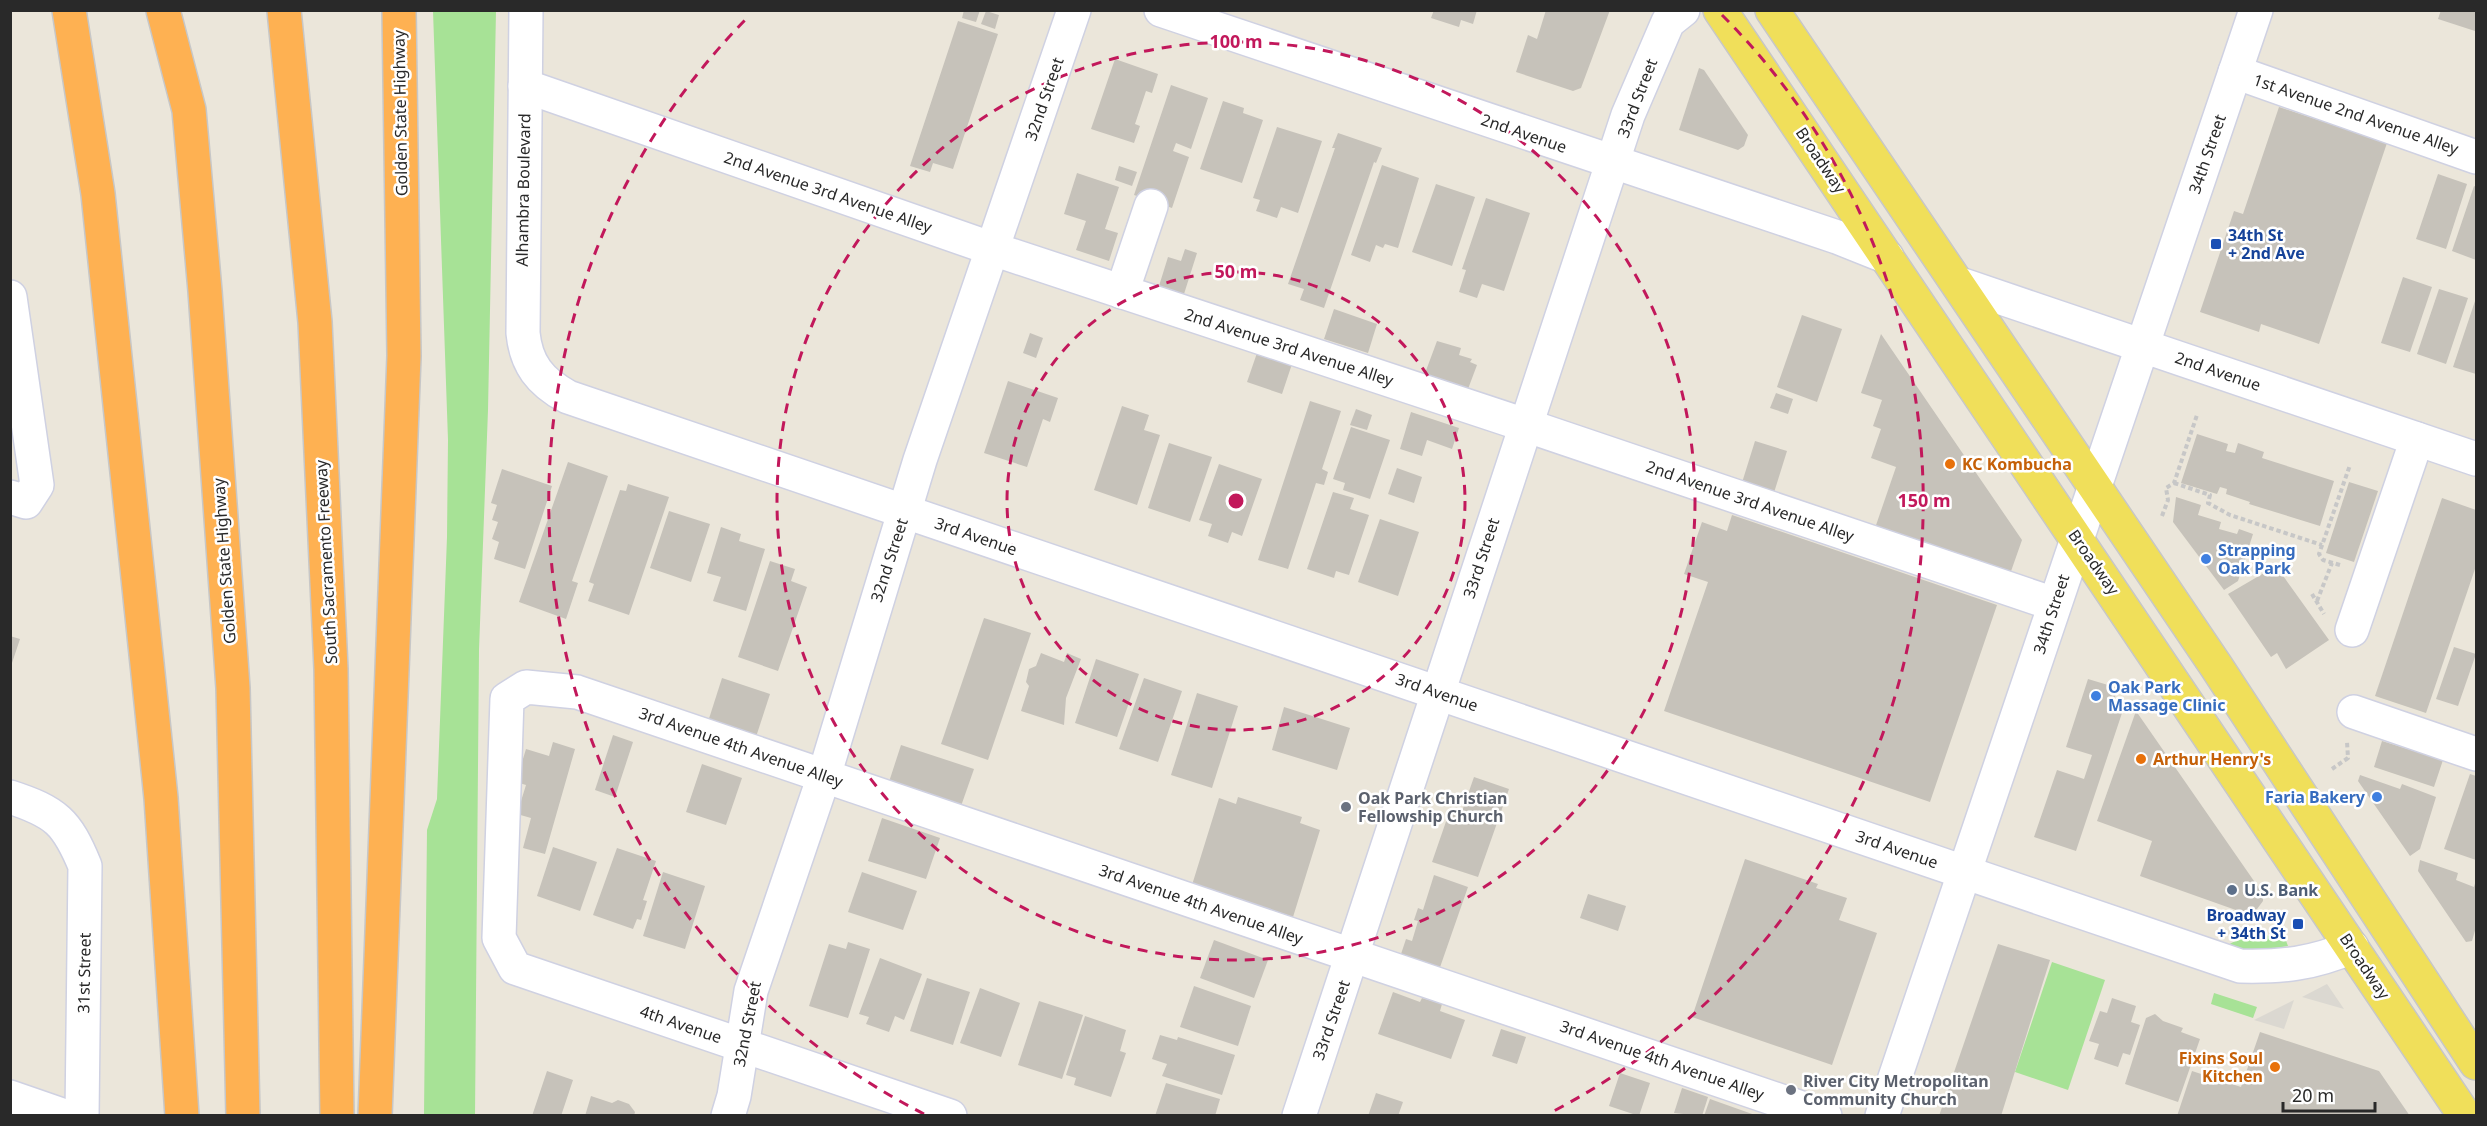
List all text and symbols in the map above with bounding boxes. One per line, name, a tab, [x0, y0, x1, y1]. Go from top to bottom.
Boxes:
street label: Golden State Highway	[388, 29, 412, 196]
text: 100 m	[1209, 29, 1263, 53]
street label: 32nd Street	[1019, 54, 1069, 144]
street label: 33rd Street	[1612, 55, 1662, 141]
street label: 1st Avenue 2nd Avenue Alley	[2250, 68, 2462, 160]
street label: 2nd Avenue	[1478, 108, 1570, 158]
street label: 34th Street	[2183, 111, 2231, 197]
street label: Alhambra Boulevard	[511, 113, 535, 267]
street label: Broadway	[1791, 123, 1852, 198]
street label: 2nd Avenue 3rd Avenue Alley	[721, 146, 936, 238]
place label: 34th St + 2nd Ave	[2228, 224, 2305, 264]
marker: 34th St + 2nd Ave	[2209, 237, 2223, 251]
text: 50 m	[1215, 259, 1257, 283]
street label: 2nd Avenue 3rd Avenue Alley	[1182, 303, 1397, 391]
street label: 2nd Avenue	[2172, 346, 2264, 396]
place label: KC Kombucha	[1962, 453, 2072, 475]
street label: 2nd Avenue 3rd Avenue Alley	[1643, 455, 1858, 547]
marker: KC Kombucha	[1943, 457, 1957, 471]
street label: South Sacramento Freeway	[310, 459, 342, 665]
street label: Golden State Highway	[207, 476, 241, 645]
text: 150 m	[1897, 488, 1951, 512]
centre of rings	[1226, 491, 1246, 511]
street label: 3rd Avenue	[932, 512, 1020, 560]
street label: 32nd Street	[865, 515, 913, 605]
street label: 33rd Street	[1458, 515, 1504, 601]
street label: Broadway	[2064, 525, 2125, 600]
place label: Strapping Oak Park	[2218, 539, 2296, 579]
marker: Strapping Oak Park	[2199, 552, 2213, 566]
street label: 34th Street	[2028, 571, 2074, 657]
street label: 3rd Avenue	[1393, 668, 1481, 716]
place label: Oak Park Massage Clinic	[2108, 676, 2225, 716]
marker: Oak Park Massage Clinic	[2089, 689, 2103, 703]
street label: 3rd Avenue 4th Avenue Alley	[636, 702, 847, 793]
place label: Arthur Henry's	[2153, 748, 2271, 770]
marker: Arthur Henry's	[2134, 752, 2148, 766]
place label: Faria Bakery	[2265, 786, 2366, 808]
place label: Oak Park Christian Fellowship Church	[1358, 787, 1507, 827]
marker: Faria Bakery	[2370, 790, 2384, 804]
marker: Oak Park Christian Fellowship Church	[1339, 800, 1353, 814]
street label: 3rd Avenue	[1853, 825, 1941, 873]
street label: 3rd Avenue 4th Avenue Alley	[1096, 859, 1307, 950]
place label: U.S. Bank	[2244, 879, 2318, 901]
marker: U.S. Bank	[2225, 883, 2239, 897]
place label: Broadway + 34th St	[2206, 904, 2287, 944]
marker: Broadway + 34th St	[2291, 917, 2305, 931]
street label: Broadway	[2335, 929, 2396, 1004]
street label: 31st Street	[72, 932, 96, 1013]
street label: 33rd Street	[1307, 977, 1355, 1063]
street label: 32nd Street	[728, 979, 766, 1069]
street label: 4th Avenue	[637, 1000, 725, 1048]
street label: 3rd Avenue 4th Avenue Alley	[1557, 1015, 1768, 1106]
place label: Fixins Soul Kitchen	[2179, 1047, 2263, 1087]
marker: Fixins Soul Kitchen	[2268, 1060, 2282, 1074]
place label: River City Metropolitan Community Church	[1803, 1070, 1989, 1110]
scale bar	[2283, 1075, 2374, 1113]
marker: River City Metropolitan Community Church	[1784, 1083, 1798, 1097]
text: 20 m	[2292, 1083, 2334, 1107]

